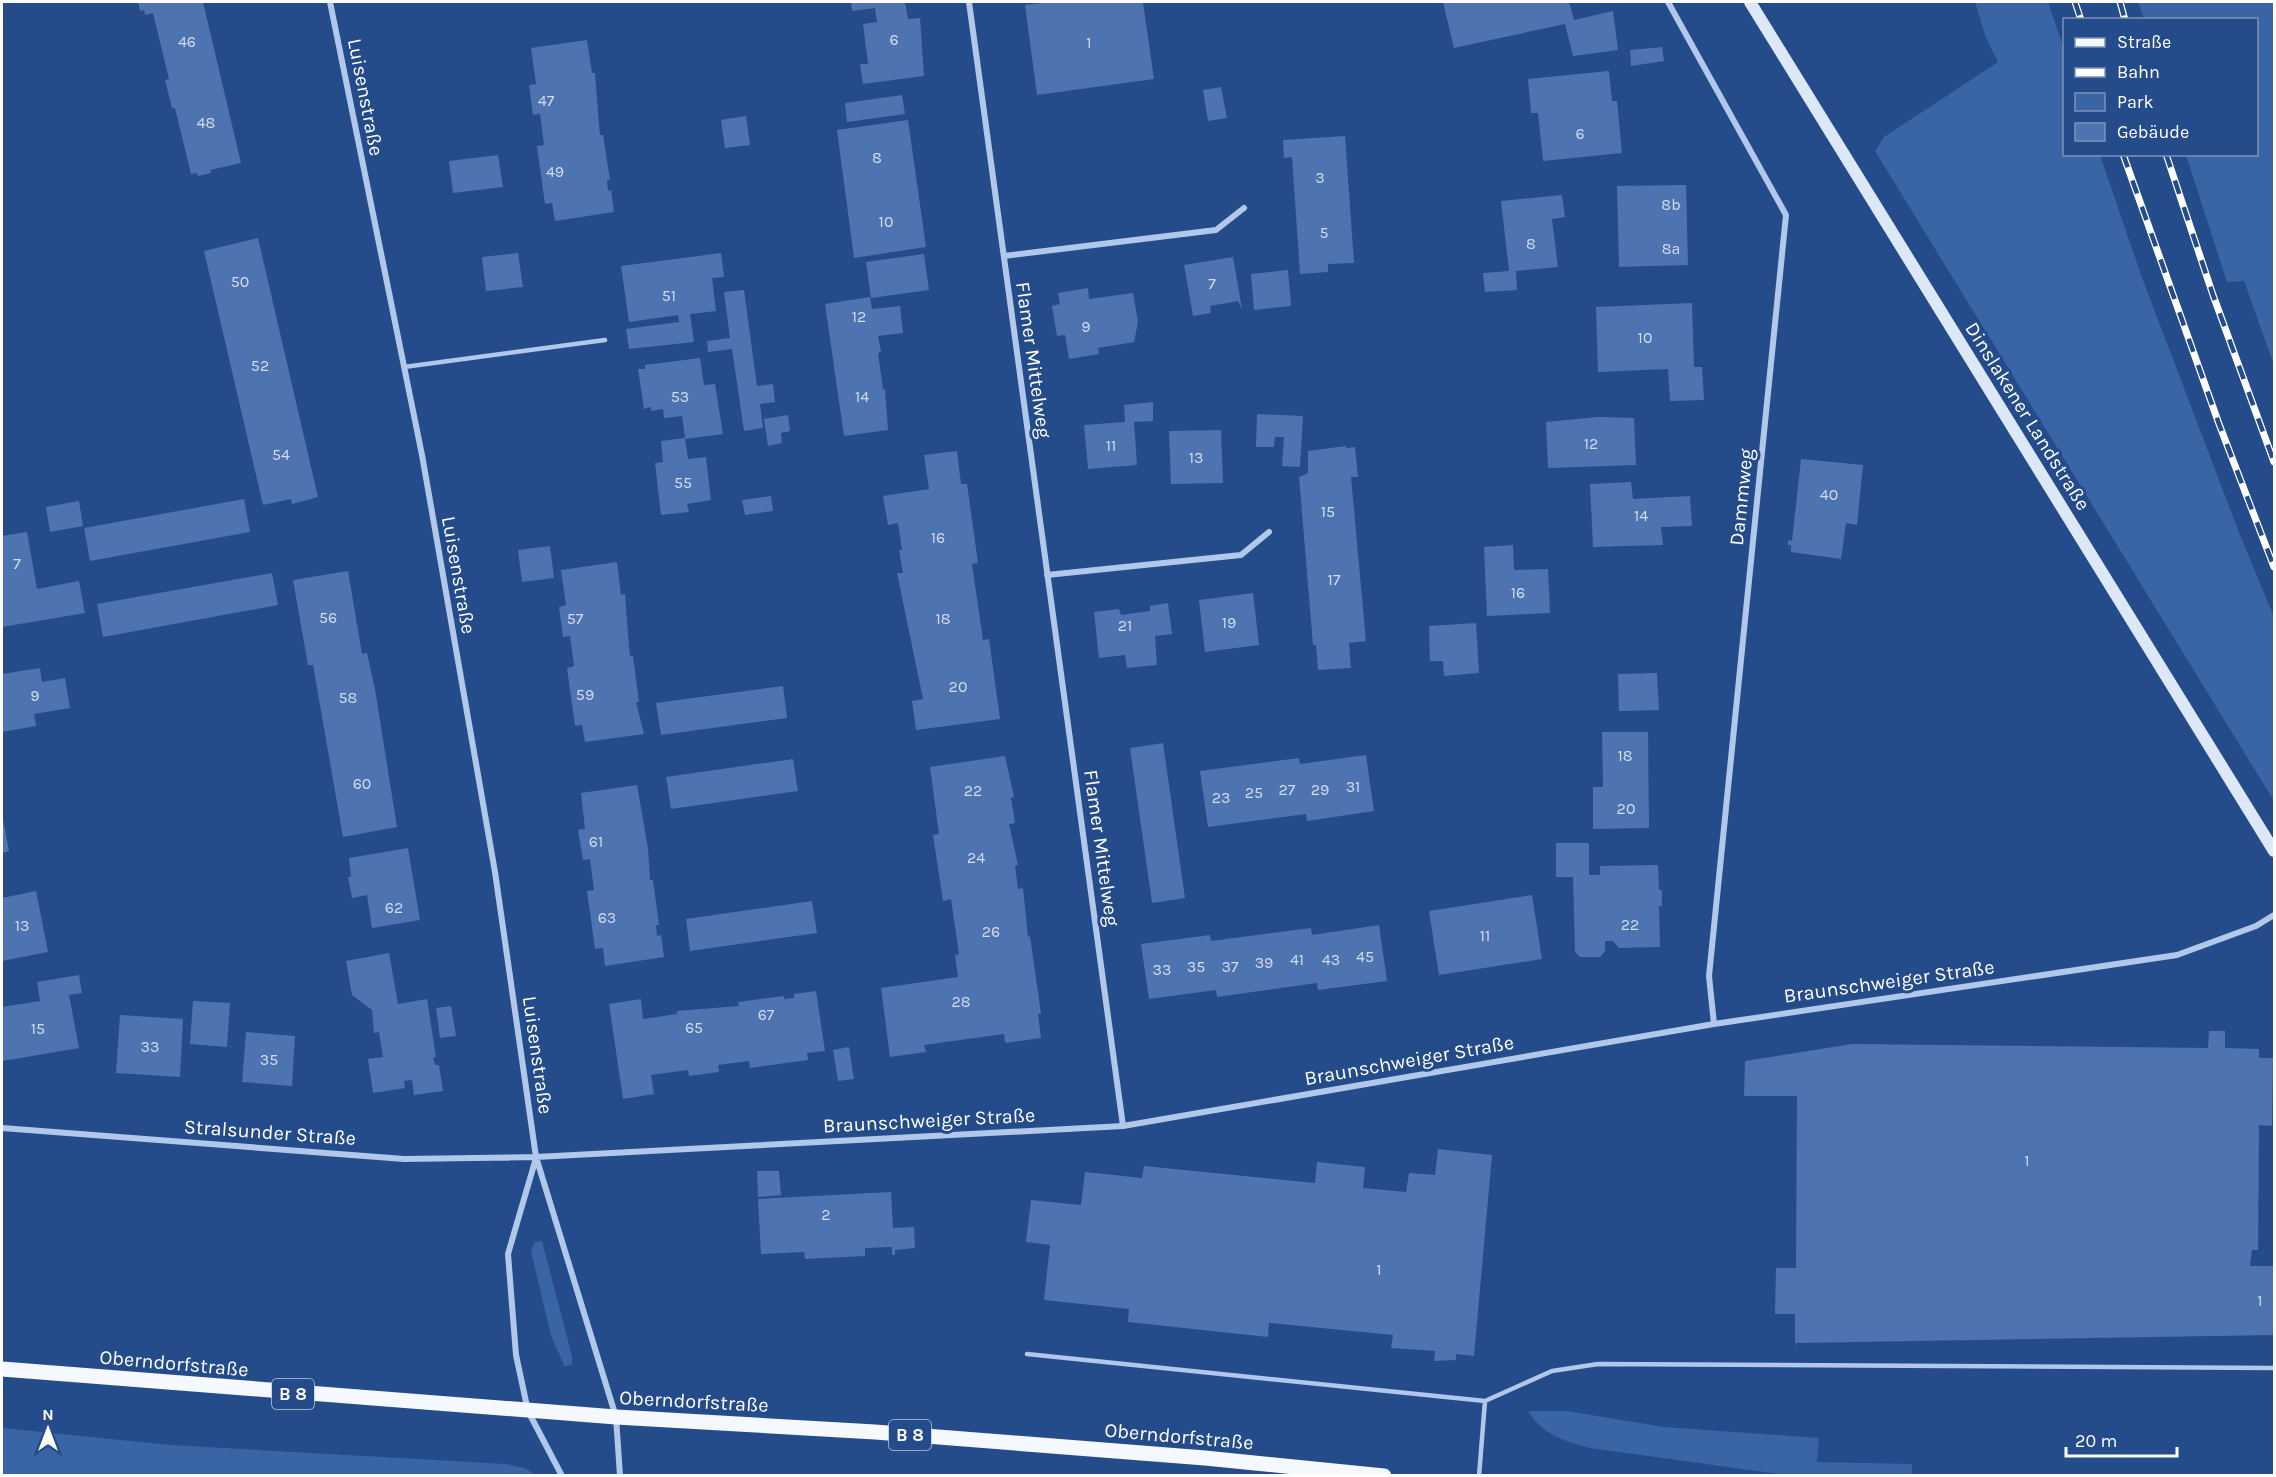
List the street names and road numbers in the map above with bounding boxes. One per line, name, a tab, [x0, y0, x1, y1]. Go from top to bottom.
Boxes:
street label: Luisenstraße	[343, 36, 388, 158]
street label: Flamer Mittelweg	[1011, 280, 1056, 440]
street label: Dinslakener Landstraße	[1960, 318, 2095, 515]
street label: Dammweg	[1725, 447, 1758, 547]
street label: Luisenstraße	[437, 514, 480, 636]
street label: Flamer Mittelweg	[1079, 768, 1124, 928]
street label: Braunschweiger Straße	[1782, 955, 1996, 1008]
street label: Luisenstraße	[518, 995, 557, 1116]
street label: Braunschweiger Straße	[1303, 1031, 1516, 1090]
street label: Braunschweiger Straße	[822, 1103, 1036, 1138]
street label: Stralsunder Straße	[183, 1115, 357, 1150]
street label: Oberndorfstraße	[98, 1346, 249, 1381]
road number: B 8	[272, 1379, 314, 1409]
street label: Oberndorfstraße	[619, 1386, 769, 1417]
street label: Oberndorfstraße	[1103, 1419, 1254, 1454]
road number: B 8	[889, 1420, 931, 1450]

